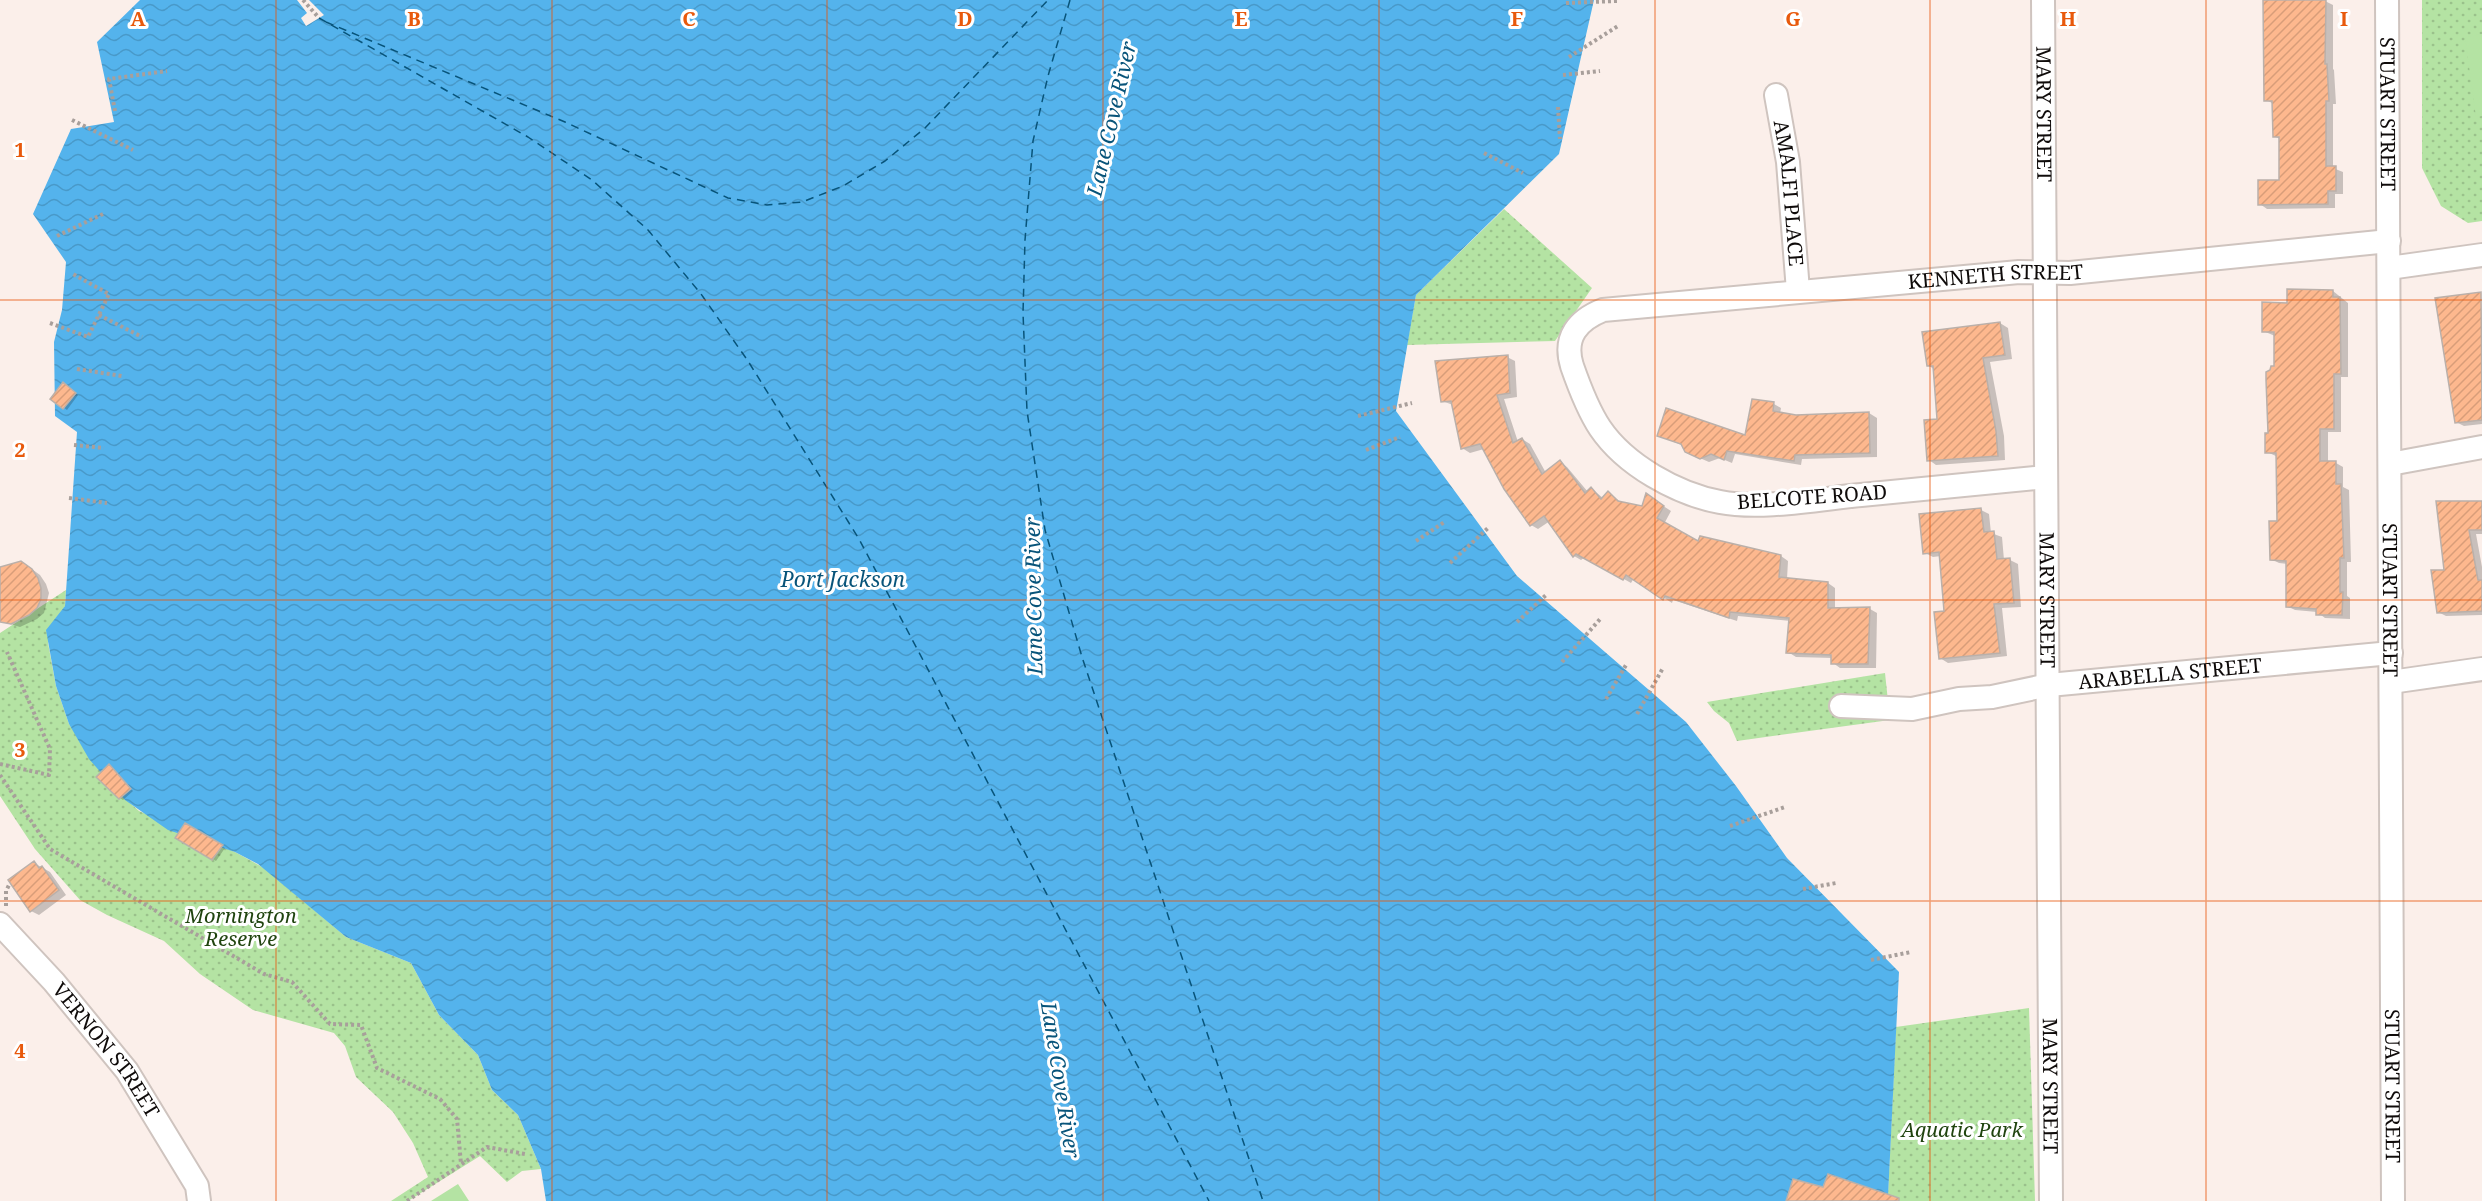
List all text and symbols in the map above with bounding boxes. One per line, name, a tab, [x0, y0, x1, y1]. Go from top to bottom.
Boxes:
text: A	[130, 5, 146, 32]
text: B	[407, 5, 421, 32]
text: C	[682, 5, 696, 32]
text: D	[957, 5, 973, 32]
text: E	[1234, 5, 1248, 32]
text: F	[1511, 5, 1523, 32]
text: G	[1785, 5, 1801, 32]
text: H	[2060, 5, 2076, 32]
text: I	[2340, 5, 2348, 32]
street label: STUART STREET	[2374, 37, 2402, 191]
water label: Lane Cove River	[1079, 39, 1142, 200]
street label: MARY STREET	[2030, 46, 2058, 182]
street label: AMALFI PLACE	[1768, 118, 1810, 267]
text: 1	[14, 136, 26, 163]
street label: KENNETH STREET	[1907, 258, 2085, 295]
text: 2	[14, 436, 26, 463]
street label: BELCOTE ROAD	[1736, 478, 1888, 515]
water label: Lane Cove River	[1018, 517, 1048, 676]
street label: STUART STREET	[2377, 523, 2404, 677]
street label: MARY STREET	[2034, 532, 2061, 668]
water label: Port Jackson	[780, 565, 906, 593]
street label: ARABELLA STREET	[2077, 651, 2263, 695]
text: 3	[14, 736, 26, 763]
park label: Mornington Reserve	[184, 902, 297, 952]
street label: VERNON STREET	[47, 977, 166, 1122]
water label: Lane Cove River	[1035, 999, 1087, 1160]
street label: STUART STREET	[2379, 1009, 2407, 1163]
street label: MARY STREET	[2037, 1018, 2065, 1154]
text: 4	[14, 1037, 26, 1064]
park label: Aquatic Park	[1899, 1116, 2023, 1143]

